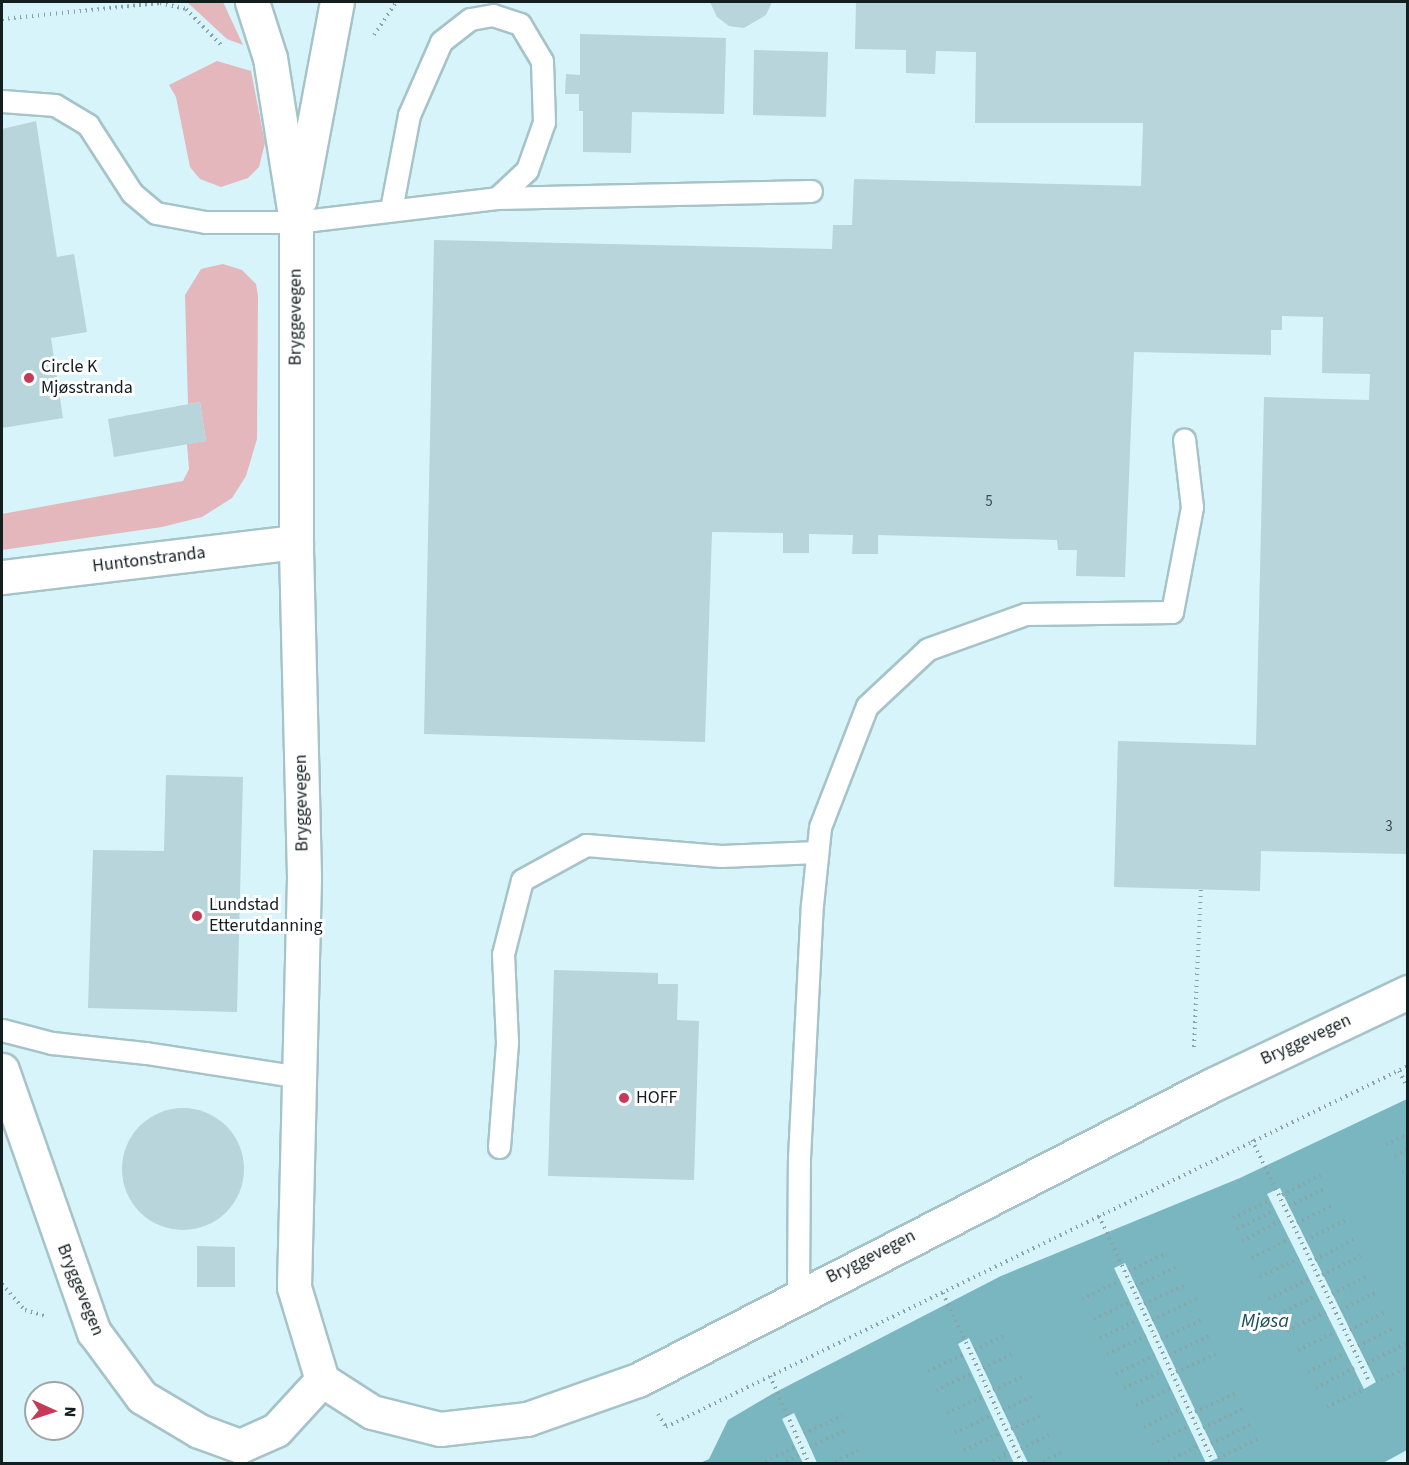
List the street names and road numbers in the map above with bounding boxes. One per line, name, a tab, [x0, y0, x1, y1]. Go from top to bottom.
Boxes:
street label: Bryggevegen	[285, 268, 307, 366]
street label: Huntonstranda	[91, 542, 207, 578]
street label: Bryggevegen	[290, 754, 314, 852]
street label: Bryggevegen	[1257, 1010, 1355, 1070]
street label: Bryggevegen	[823, 1225, 919, 1289]
street label: Bryggevegen	[52, 1241, 108, 1339]

